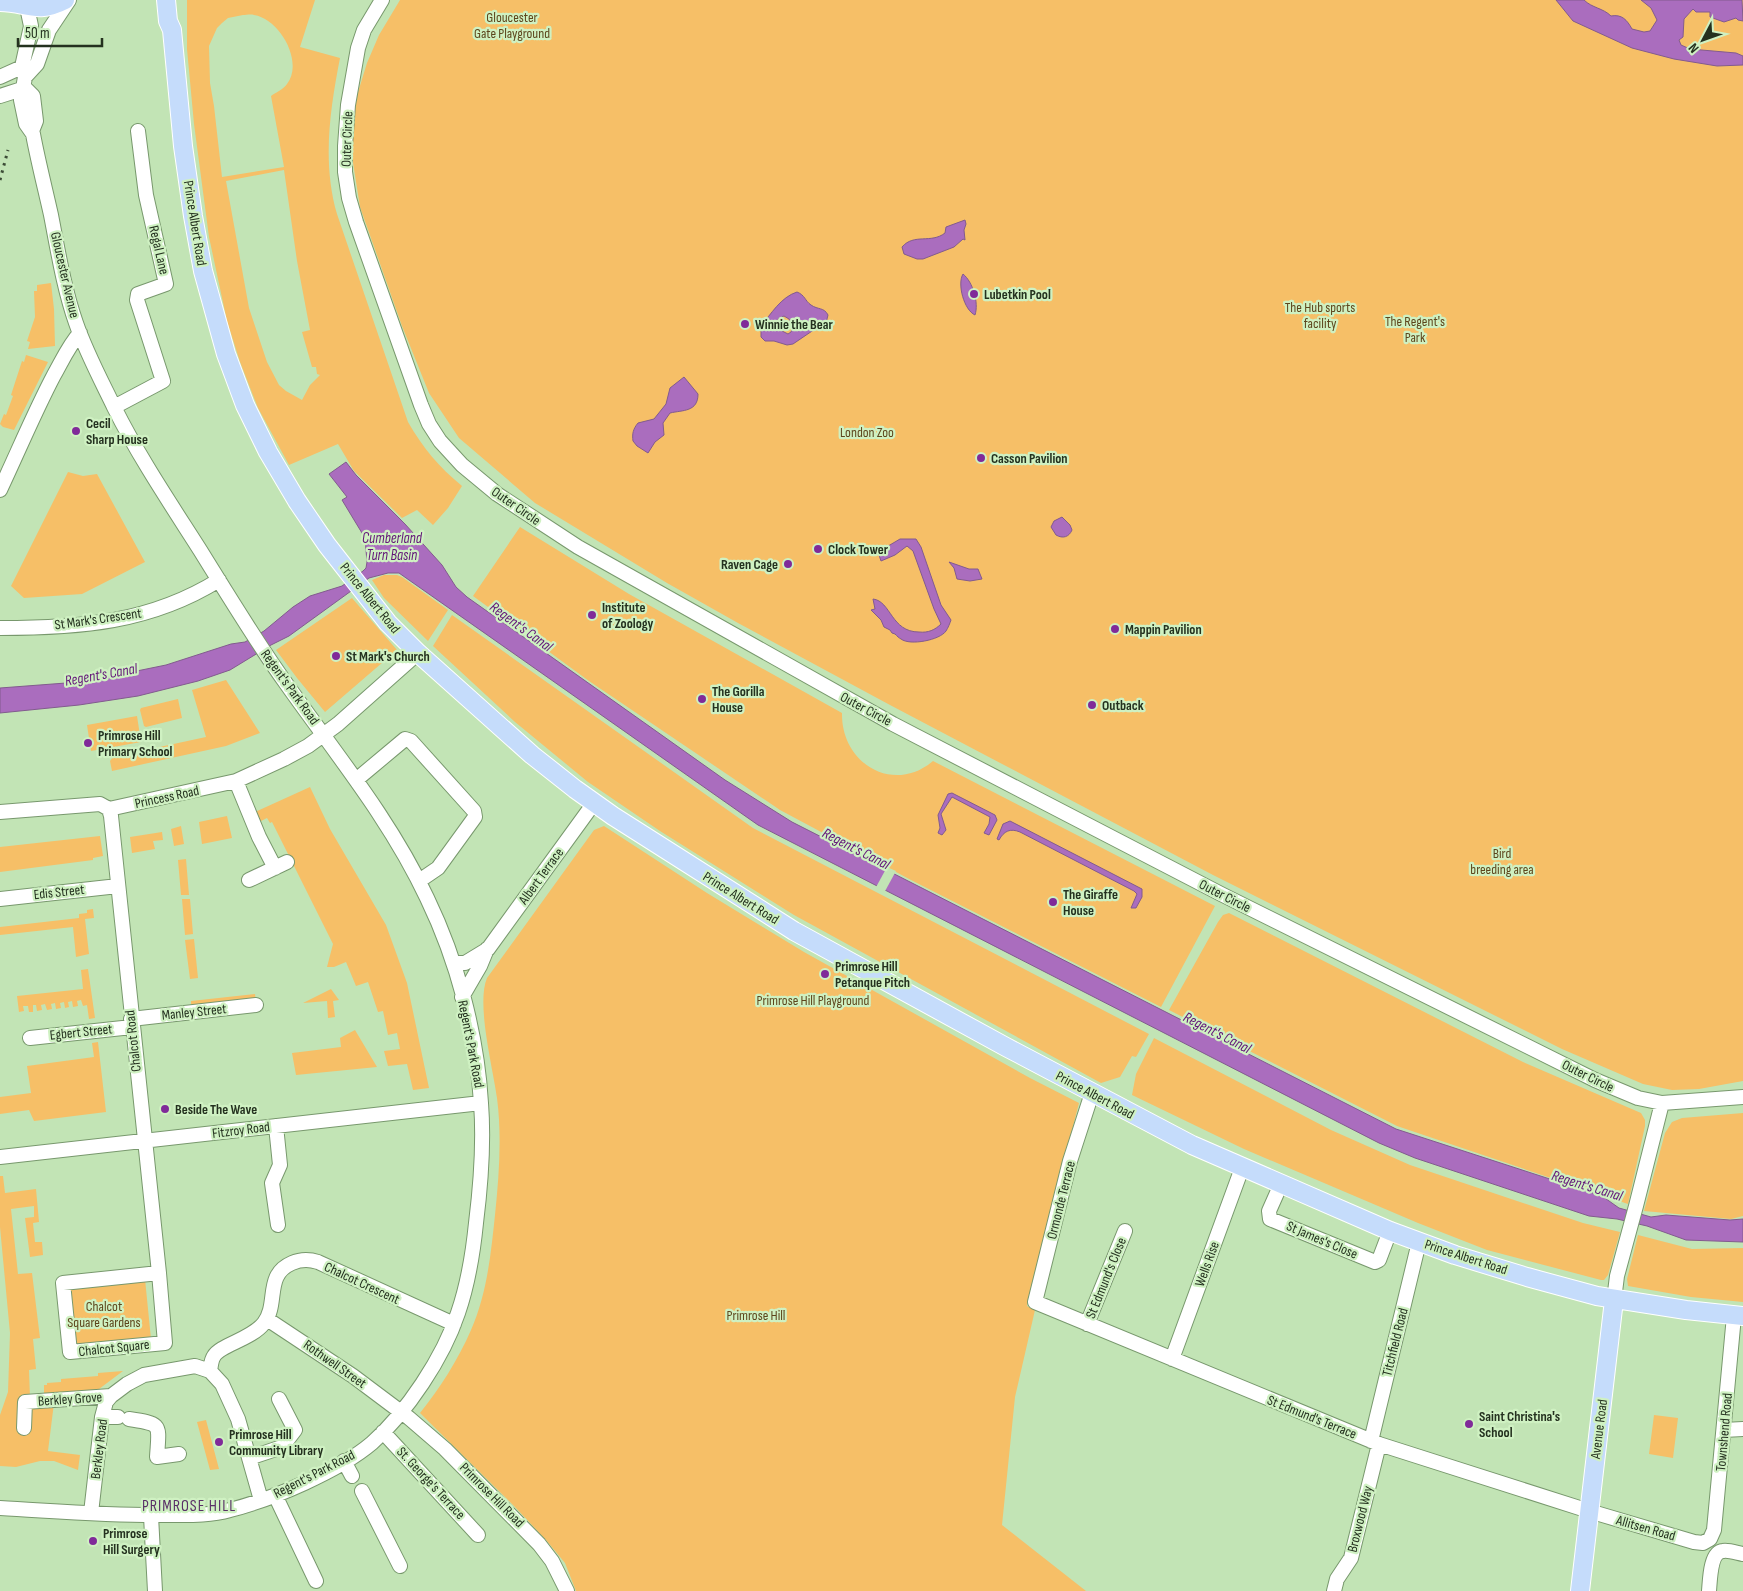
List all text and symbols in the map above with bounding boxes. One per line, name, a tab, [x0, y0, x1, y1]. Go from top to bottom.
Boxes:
park label: Gloucester Gate Playground	[474, 9, 550, 42]
scale bar	[18, 15, 101, 47]
north arrow	[1678, 15, 1728, 65]
text: 50 m	[25, 24, 50, 43]
text: N	[1685, 40, 1702, 57]
street label: Outer Circle	[338, 111, 356, 167]
street label: Prince Albert Road	[180, 179, 210, 267]
street label: Regal Lane	[145, 224, 173, 276]
street label: Gloucester Avenue	[47, 230, 83, 320]
place label: Lubetkin Pool	[984, 286, 1051, 303]
marker: Lubetkin Pool	[968, 288, 980, 300]
park label: The Hub sports facility	[1285, 299, 1355, 332]
park label: The Regent's Park	[1385, 313, 1445, 346]
place label: Winnie the Bear	[755, 316, 833, 333]
marker: Winnie the Bear	[739, 318, 751, 330]
place label: Cecil Sharp House	[86, 415, 148, 448]
park label: London Zoo	[840, 424, 894, 441]
marker: Cecil Sharp House	[70, 425, 82, 437]
place label: Casson Pavilion	[991, 450, 1068, 467]
marker: Casson Pavilion	[975, 452, 987, 464]
street label: Outer Circle	[488, 483, 544, 529]
water label: Cumberland Turn Basin	[362, 529, 423, 565]
place label: Clock Tower	[828, 541, 889, 558]
marker: Clock Tower	[812, 543, 824, 555]
place label: Raven Cage	[721, 556, 778, 573]
marker: Raven Cage	[782, 558, 794, 570]
street label: Prince Albert Road	[336, 559, 404, 637]
water label: Regent's Canal	[486, 598, 557, 657]
place label: Institute of Zoology	[602, 599, 653, 632]
street label: St Mark's Crescent	[53, 604, 143, 634]
marker: Institute of Zoology	[586, 609, 598, 621]
place label: Mappin Pavilion	[1125, 621, 1202, 638]
marker: Mappin Pavilion	[1109, 623, 1121, 635]
street label: Regent's Park Road	[257, 646, 323, 728]
place label: St Mark's Church	[346, 648, 430, 665]
marker: St Mark's Church	[330, 650, 342, 662]
water label: Regent's Canal	[63, 659, 140, 691]
place label: The Gorilla House	[712, 683, 765, 716]
street label: Outer Circle	[837, 688, 895, 730]
marker: The Gorilla House	[696, 693, 708, 705]
place label: Outback	[1102, 697, 1144, 714]
marker: Outback	[1086, 699, 1098, 711]
place label: Primrose Hill Primary School	[98, 727, 173, 760]
marker: Primrose Hill Primary School	[82, 737, 94, 749]
street label: Princess Road	[133, 782, 201, 812]
water label: Regent's Canal	[819, 824, 894, 875]
street label: Albert Terrace	[514, 844, 567, 908]
park label: Bird breeding area	[1470, 845, 1534, 878]
street label: Prince Albert Road	[700, 868, 782, 928]
street label: Outer Circle	[1196, 876, 1254, 916]
street label: Edis Street	[33, 881, 85, 903]
place label: The Giraffe House	[1063, 886, 1118, 919]
marker: The Giraffe House	[1047, 896, 1059, 908]
place label: Primrose Hill Petanque Pitch	[835, 958, 910, 991]
marker: Primrose Hill Petanque Pitch	[819, 968, 831, 980]
park label: Primrose Hill Playground	[757, 992, 870, 1009]
street label: Regent's Park Road	[454, 999, 488, 1089]
street label: Manley Street	[161, 1000, 227, 1024]
water label: Regent's Canal	[1180, 1008, 1255, 1059]
street label: Chalcot Road	[121, 1009, 145, 1073]
street label: Egbert Street	[49, 1020, 113, 1044]
street label: Outer Circle	[1559, 1056, 1617, 1096]
street label: Prince Albert Road	[1053, 1067, 1137, 1123]
place label: Beside The Wave	[175, 1101, 257, 1118]
marker: Beside The Wave	[159, 1103, 171, 1115]
street label: Fitzroy Road	[211, 1118, 271, 1142]
street label: Ormonde Terrace	[1043, 1159, 1079, 1241]
water label: Regent's Canal	[1549, 1166, 1626, 1206]
street label: St James's Close	[1284, 1217, 1360, 1263]
street label: St Edmund's Close	[1082, 1235, 1130, 1321]
street label: Prince Albert Road	[1422, 1236, 1510, 1278]
street label: Wells Rise	[1191, 1239, 1223, 1289]
street label: Chalcot Crescent	[322, 1258, 402, 1308]
park label: Chalcot Square Gardens	[67, 1298, 141, 1331]
street label: Titchfield Road	[1378, 1306, 1412, 1378]
park label: Primrose Hill	[727, 1307, 785, 1324]
street label: Chalcot Square	[78, 1336, 150, 1360]
street label: Rothwell Street	[300, 1336, 370, 1392]
street label: Berkley Grove	[37, 1388, 103, 1410]
street label: St Edmund's Terrace	[1265, 1391, 1359, 1443]
street label: Townshend Road	[1712, 1392, 1736, 1472]
street label: Avenue Road	[1587, 1398, 1611, 1461]
place label: Saint Christina's School	[1479, 1408, 1560, 1441]
street label: Berkley Road	[87, 1418, 111, 1480]
marker: Saint Christina's School	[1463, 1418, 1475, 1430]
place label: Primrose Hill Community Library	[229, 1426, 323, 1459]
marker: Primrose Hill Community Library	[213, 1436, 225, 1448]
street label: St. George's Terrace	[393, 1443, 469, 1523]
street label: Regent's Park Road	[271, 1446, 358, 1502]
street label: Primrose Hill Road	[456, 1459, 528, 1531]
street label: Broxwood Way	[1344, 1483, 1377, 1554]
district label: PRIMROSE HILL	[142, 1497, 236, 1516]
street label: Allitsen Road	[1614, 1511, 1678, 1545]
place label: Primrose Hill Surgery	[103, 1525, 160, 1558]
marker: Primrose Hill Surgery	[87, 1535, 99, 1547]

